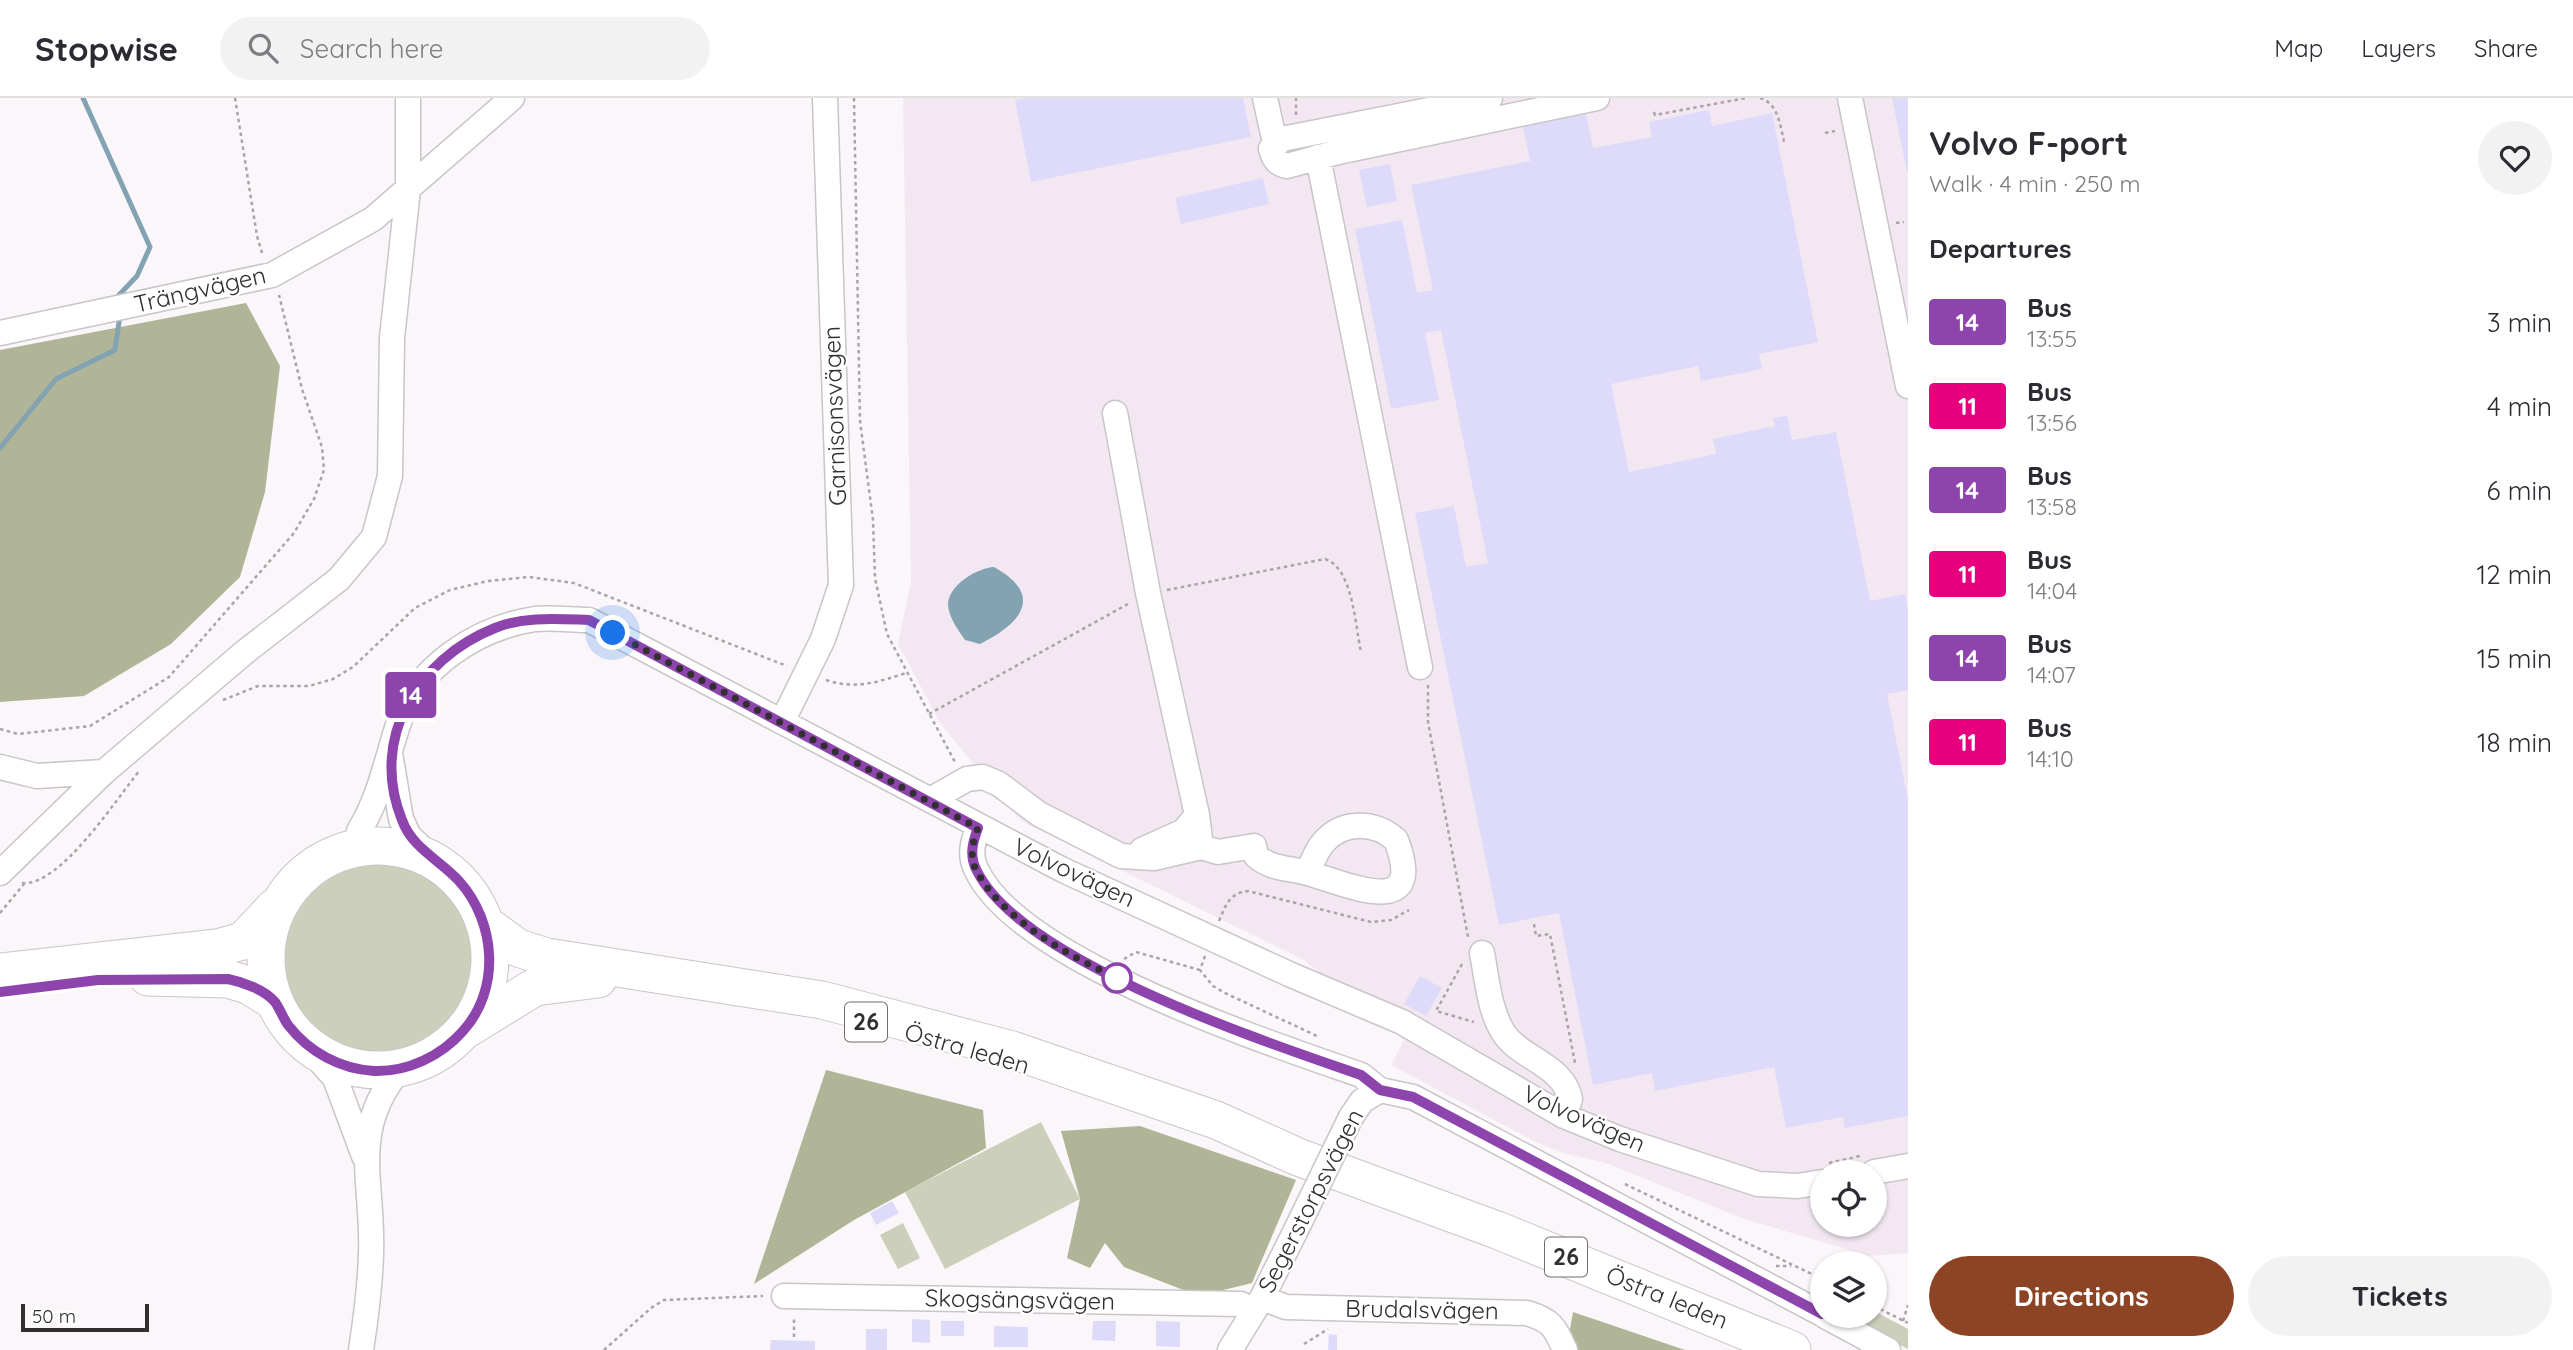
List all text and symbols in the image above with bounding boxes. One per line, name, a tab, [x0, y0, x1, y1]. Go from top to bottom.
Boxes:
search box	[220, 17, 710, 80]
text: Stopwise	[35, 28, 178, 69]
icon: search	[244, 29, 282, 67]
text: Search here	[300, 32, 443, 65]
text: Map	[2274, 33, 2323, 63]
text: Layers	[2361, 33, 2436, 63]
text: Share	[2474, 33, 2538, 63]
button: heart	[2478, 121, 2552, 195]
text: Volvo F-port	[1929, 122, 2128, 163]
text: Walk · 4 min · 250 m	[1929, 169, 2140, 198]
text: Departures	[1929, 232, 2072, 265]
street label: Trängvägen	[131, 259, 269, 319]
text: Bus	[2027, 291, 2072, 324]
text: 3 min	[2487, 306, 2552, 339]
text: 14	[1956, 307, 1979, 337]
text: 13:55	[2027, 324, 2077, 353]
street label: Garnisonsvägen	[816, 326, 852, 506]
text: Bus	[2027, 375, 2072, 408]
text: 4 min	[2487, 390, 2552, 423]
text: 11	[1958, 391, 1977, 421]
text: 13:56	[2027, 408, 2077, 437]
text: Bus	[2027, 459, 2072, 492]
text: 6 min	[2487, 474, 2552, 507]
text: 14	[1956, 475, 1979, 505]
text: 13:58	[2027, 492, 2077, 521]
text: Bus	[2027, 543, 2072, 576]
text: 12 min	[2477, 558, 2552, 591]
text: 11	[1958, 559, 1977, 589]
text: 14:04	[2027, 576, 2077, 605]
your location	[595, 615, 630, 650]
text: Bus	[2027, 627, 2072, 660]
text: 15 min	[2477, 642, 2552, 675]
text: 14	[1956, 643, 1979, 673]
text: 14:07	[2027, 660, 2076, 689]
line badge: 14	[380, 672, 443, 718]
text: 14	[399, 680, 423, 710]
text: Bus	[2027, 711, 2072, 744]
text: 18 min	[2477, 726, 2552, 759]
text: 11	[1958, 727, 1977, 757]
text: 14:10	[2027, 744, 2074, 773]
street label: Volvovägen	[1009, 831, 1140, 913]
unlabelled marker	[1102, 963, 1132, 993]
road number: 26	[845, 1002, 887, 1042]
street label: Östra leden	[901, 1016, 1033, 1080]
street label: Volvovägen	[1519, 1078, 1650, 1158]
street label: Segerstorpsvägen	[1251, 1104, 1369, 1297]
map controls	[1810, 1160, 1887, 1328]
button: locate	[1810, 1160, 1887, 1237]
road number: 26	[1545, 1238, 1587, 1276]
button: layers	[1810, 1251, 1887, 1328]
button: Directions	[1929, 1256, 2234, 1336]
button: Tickets	[2248, 1256, 2552, 1336]
street label: Östra leden	[1602, 1259, 1733, 1335]
street label: Skogsängsvägen	[925, 1282, 1115, 1316]
street label: Brudalsvägen	[1345, 1293, 1499, 1325]
scale bar	[21, 1301, 149, 1333]
text: 50 m	[32, 1304, 76, 1328]

